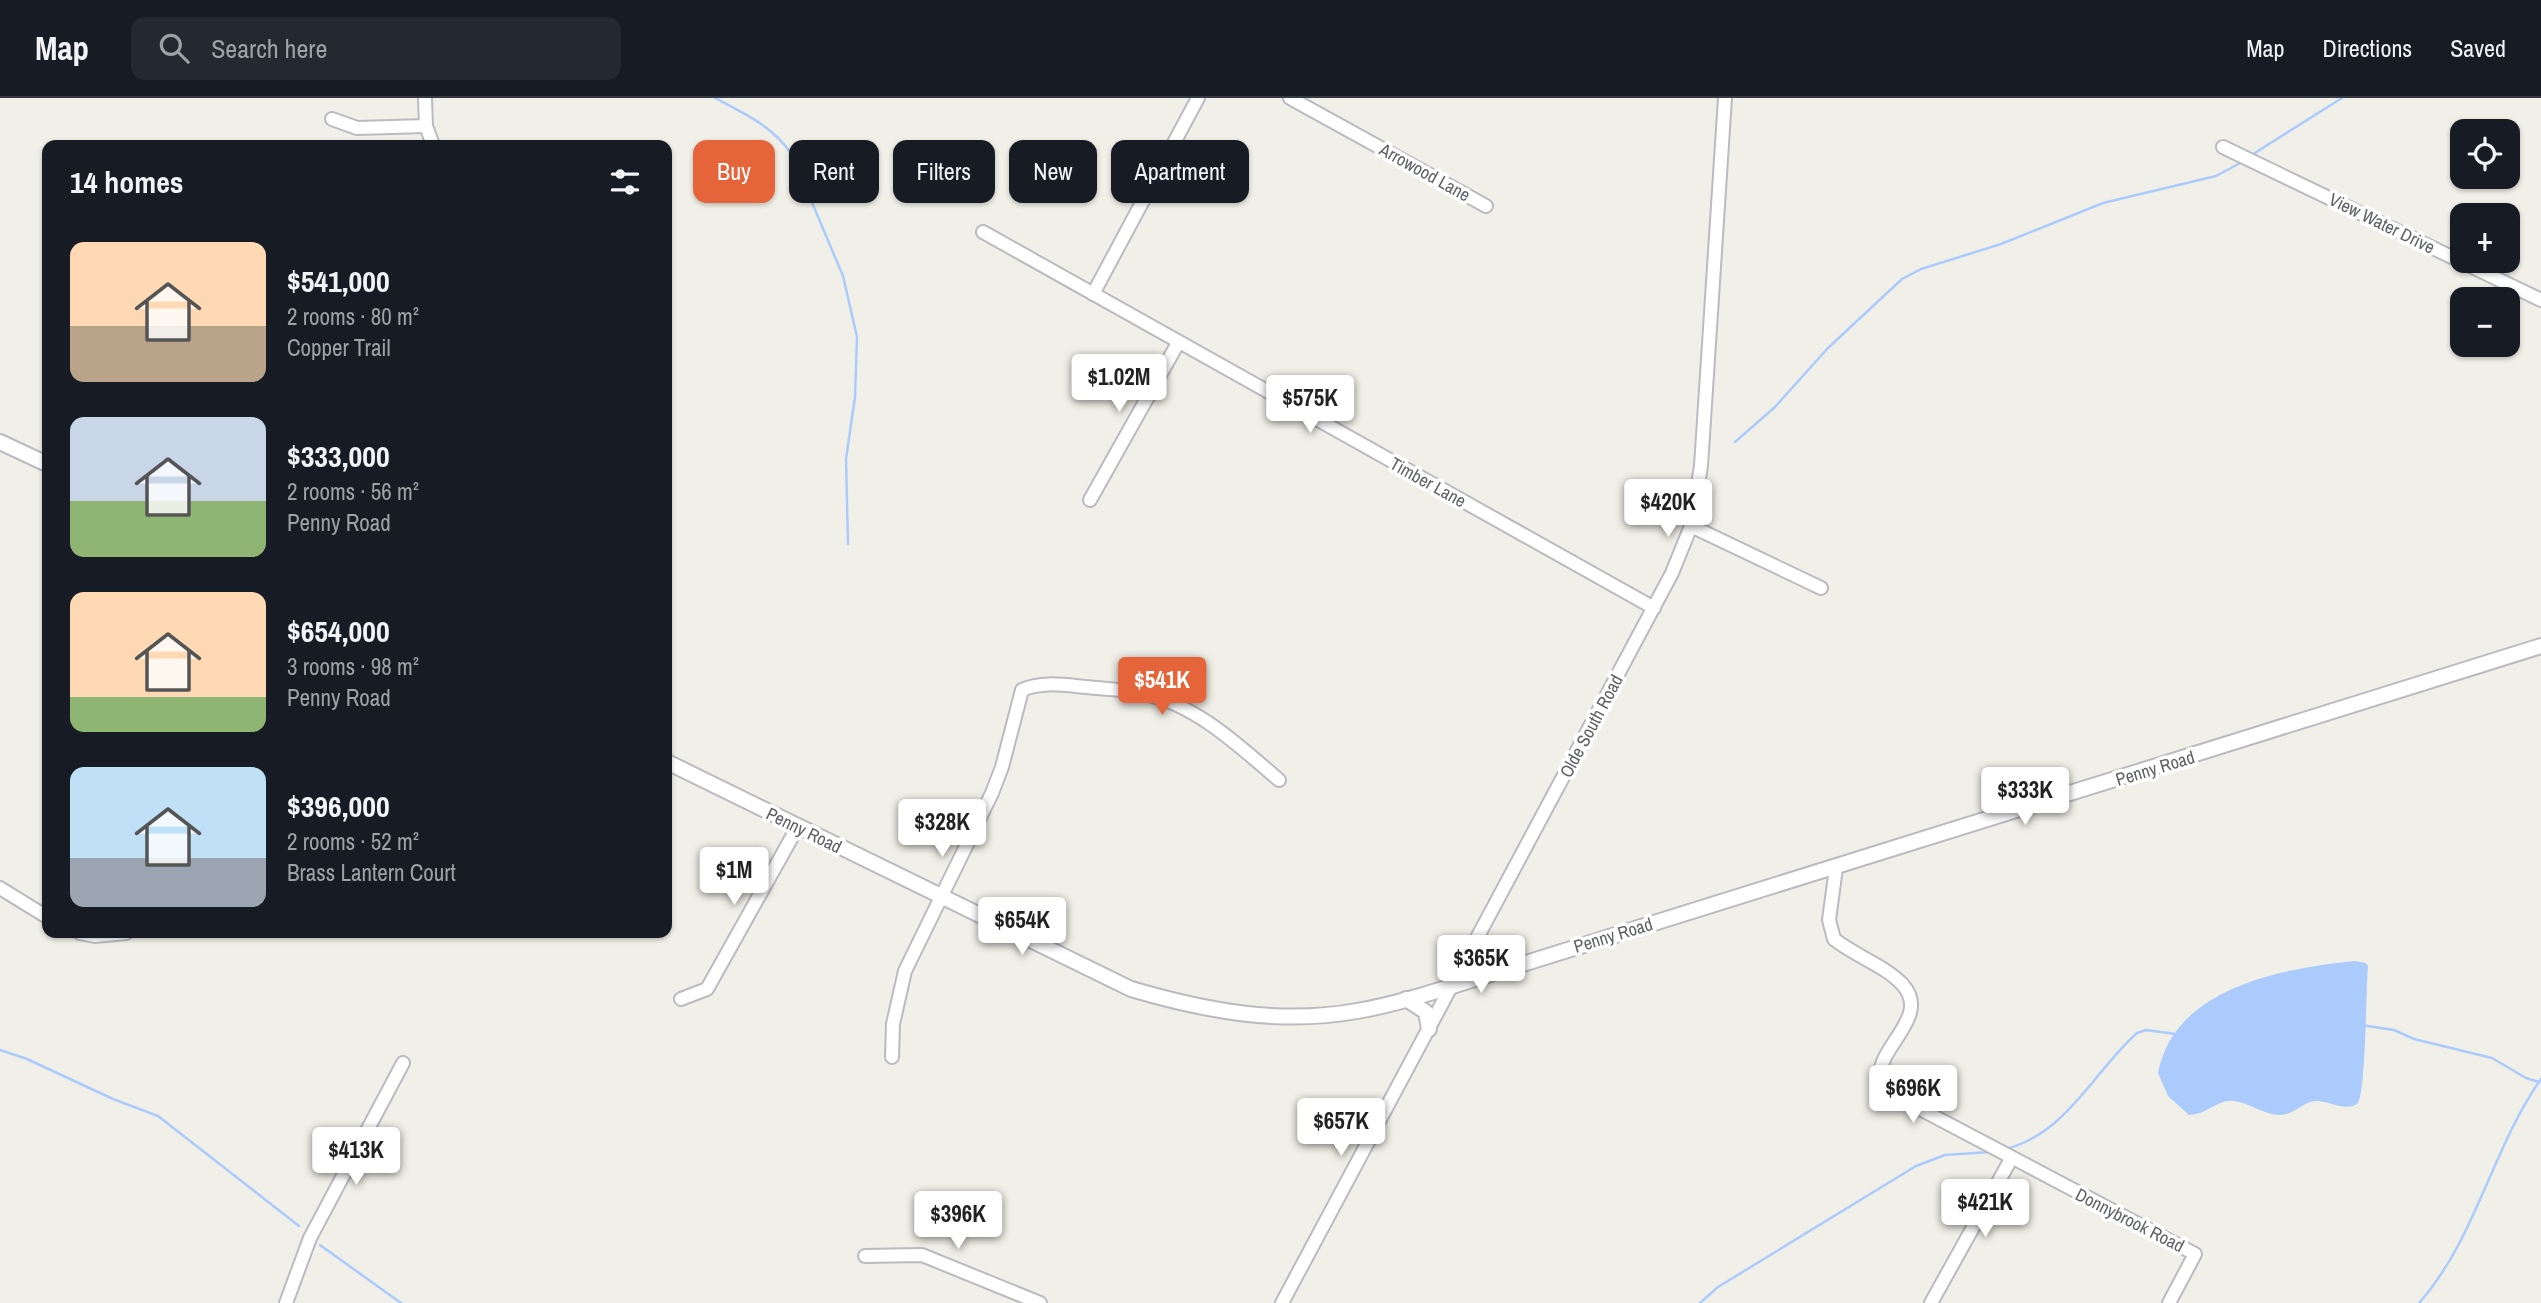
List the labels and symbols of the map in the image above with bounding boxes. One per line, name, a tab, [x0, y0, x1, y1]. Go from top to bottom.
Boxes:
street label: Arrowood Lane	[1374, 136, 1475, 207]
street label: View Water Drive	[2325, 187, 2439, 259]
pin: $1.02M	[1062, 354, 1176, 414]
pin: $575K	[1261, 376, 1359, 435]
street label: Timber Lane	[1385, 451, 1471, 513]
pin: $420K	[1619, 480, 1717, 539]
pin: $541K	[1113, 658, 1211, 717]
street label: Olde South Road	[1553, 670, 1629, 782]
street label: Penny Road	[2113, 744, 2197, 792]
pin: $333K	[1976, 768, 2074, 827]
pin: $328K	[893, 800, 991, 859]
street label: Penny Road	[762, 801, 846, 859]
pin: $1M	[700, 848, 768, 907]
pin: $654K	[973, 898, 1071, 957]
street label: Penny Road	[1571, 911, 1655, 959]
pin: $365K	[1432, 936, 1530, 995]
pin: $696K	[1864, 1066, 1962, 1125]
pin: $657K	[1292, 1098, 1390, 1158]
pin: $413K	[307, 1128, 405, 1187]
pin: $421K	[1936, 1180, 2034, 1239]
street label: Donnybrook Road	[2071, 1182, 2189, 1258]
pin: $396K	[909, 1192, 1007, 1251]

